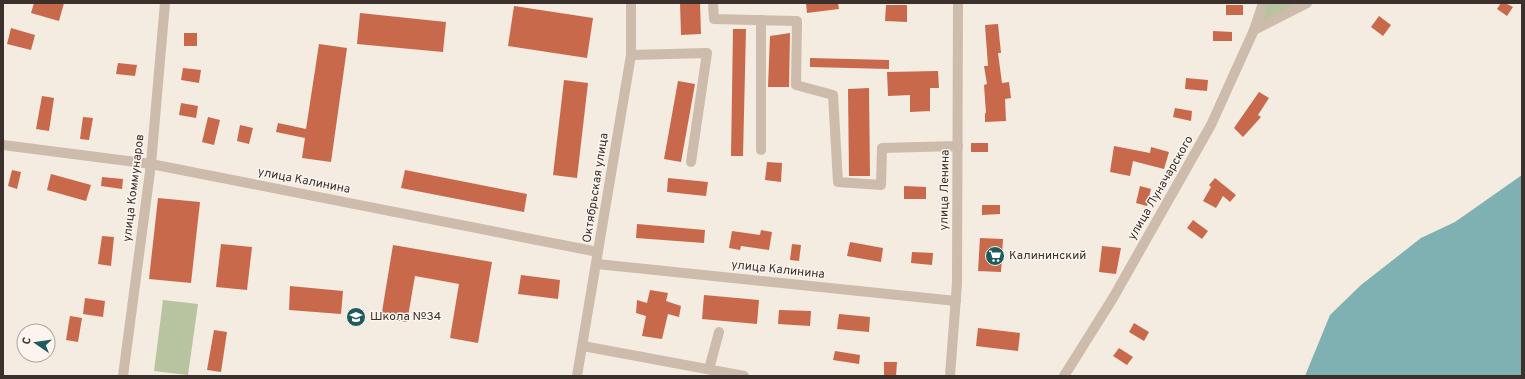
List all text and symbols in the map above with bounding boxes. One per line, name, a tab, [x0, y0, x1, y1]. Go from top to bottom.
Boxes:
street label: Октябрьская улица	[579, 132, 613, 244]
street label: улица Коммунаров	[119, 133, 149, 243]
street label: улица Луначарского	[1125, 133, 1198, 243]
street label: улица Ленина	[936, 149, 954, 231]
street label: улица Калинина	[256, 164, 352, 198]
supermarket icon: Калининский	[984, 245, 1006, 267]
place label: Калининский	[1009, 248, 1086, 264]
street label: улица Калинина	[730, 257, 826, 283]
school or university icon: Школа №34	[345, 306, 367, 328]
place label: Школа №34	[370, 309, 441, 325]
north arrow	[16, 323, 56, 363]
text: С	[20, 336, 35, 346]

